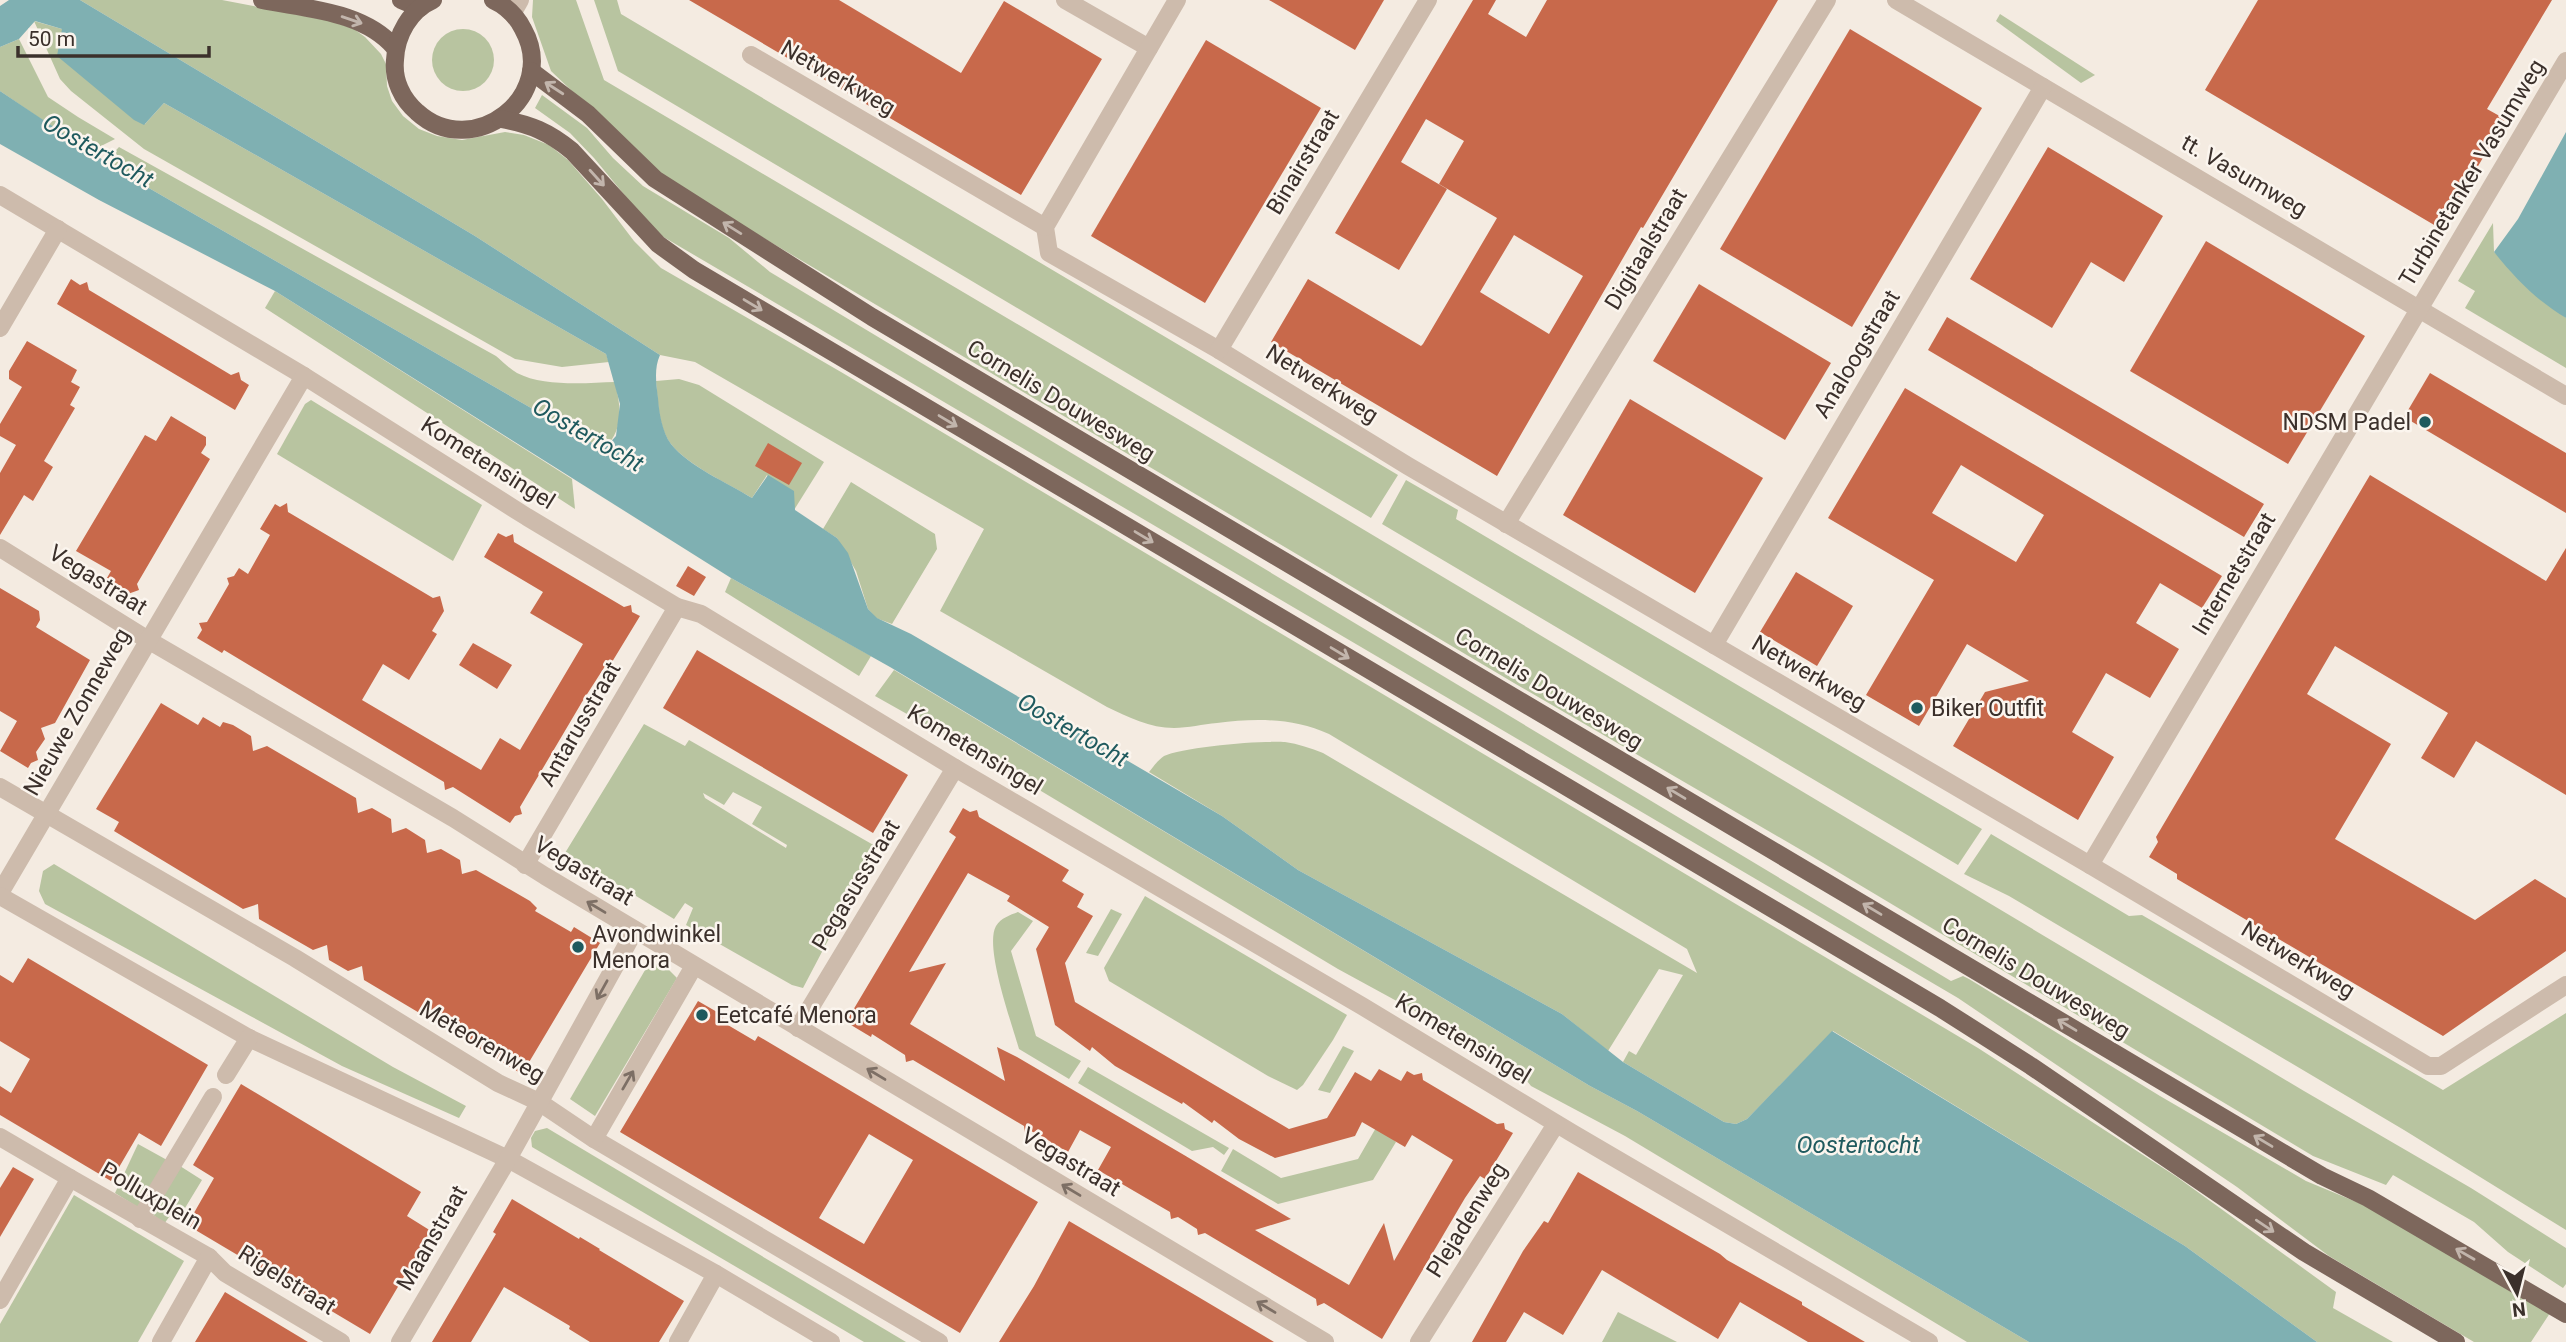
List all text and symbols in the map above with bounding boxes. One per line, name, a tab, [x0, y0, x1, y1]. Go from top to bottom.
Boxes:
scale bar	[18, 14, 208, 58]
one-way arrow	[341, 15, 363, 27]
text: 50 m	[28, 27, 75, 51]
street label: Netwerkweg	[776, 34, 900, 122]
street label: Turbinetanker Vasumweg	[2393, 55, 2551, 291]
one-way arrow	[545, 81, 564, 95]
street label: Binairstraat	[1261, 105, 1345, 219]
water label: Oostertocht	[38, 108, 159, 194]
street label: tt. Vasumweg	[2176, 129, 2312, 223]
one-way arrow	[589, 169, 605, 187]
street label: Digitaalstraat	[1599, 183, 1693, 315]
one-way arrow	[722, 221, 742, 235]
street label: Analoogstraat	[1808, 285, 1906, 423]
one-way arrow	[742, 298, 762, 312]
street label: Cornelis Douwesweg	[962, 334, 1160, 468]
street label: Netwerkweg	[1261, 339, 1383, 429]
water label: Oostertocht	[528, 392, 649, 478]
place label: NDSM Padel	[2282, 409, 2411, 436]
street label: Kometensingel	[416, 411, 560, 515]
one-way arrow	[938, 414, 958, 428]
marker: NDSM Padel	[2417, 414, 2433, 430]
street label: Internetstraat	[2187, 508, 2281, 640]
one-way arrow	[1134, 530, 1154, 544]
street label: Vegastraat	[44, 539, 152, 621]
street label: Cornelis Douwesweg	[1450, 622, 1648, 756]
street label: Nieuwe Zonneweg	[18, 624, 136, 800]
street label: Netwerkweg	[1747, 629, 1871, 717]
one-way arrow	[1329, 646, 1349, 660]
street label: Antarusstraat	[533, 657, 627, 791]
water label: Oostertocht	[1013, 687, 1134, 773]
place label: Biker Outfit	[1931, 695, 2044, 722]
street label: Kometensingel	[903, 699, 1047, 801]
marker: Biker Outfit	[1909, 700, 1925, 716]
one-way arrow	[1666, 786, 1686, 800]
street label: Pegasusstraat	[806, 815, 906, 955]
street label: Vegastraat	[529, 831, 639, 911]
one-way arrow	[587, 900, 607, 914]
one-way arrow	[1862, 902, 1882, 916]
street label: Cornelis Douwesweg	[1937, 911, 2135, 1045]
street label: Netwerkweg	[2236, 916, 2360, 1004]
place label: Avondwinkel Menora	[592, 921, 721, 974]
marker: Avondwinkel Menora	[570, 939, 586, 955]
one-way arrow	[595, 979, 609, 999]
street label: Kometensingel	[1391, 988, 1535, 1090]
street label: Meteorenweg	[415, 995, 549, 1089]
place label: Eetcafé Menora	[716, 1002, 877, 1029]
marker: Eetcafé Menora	[694, 1007, 710, 1023]
one-way arrow	[2058, 1018, 2078, 1032]
one-way arrow	[866, 1066, 886, 1080]
one-way arrow	[621, 1070, 635, 1090]
street label: Vegastraat	[1016, 1122, 1126, 1202]
water label: Oostertocht	[1796, 1131, 1920, 1159]
one-way arrow	[2254, 1134, 2274, 1148]
street label: Polluxplein	[96, 1156, 206, 1236]
street label: Plejadenweg	[1421, 1157, 1513, 1283]
street label: Maanstraat	[391, 1181, 473, 1295]
one-way arrow	[1061, 1183, 1081, 1197]
one-way arrow	[2255, 1220, 2275, 1234]
street label: Rigelstraat	[233, 1239, 341, 1321]
one-way arrow	[2455, 1247, 2476, 1260]
north arrow	[2482, 1258, 2552, 1328]
text: N	[2511, 1297, 2527, 1322]
one-way arrow	[1257, 1300, 1277, 1314]

